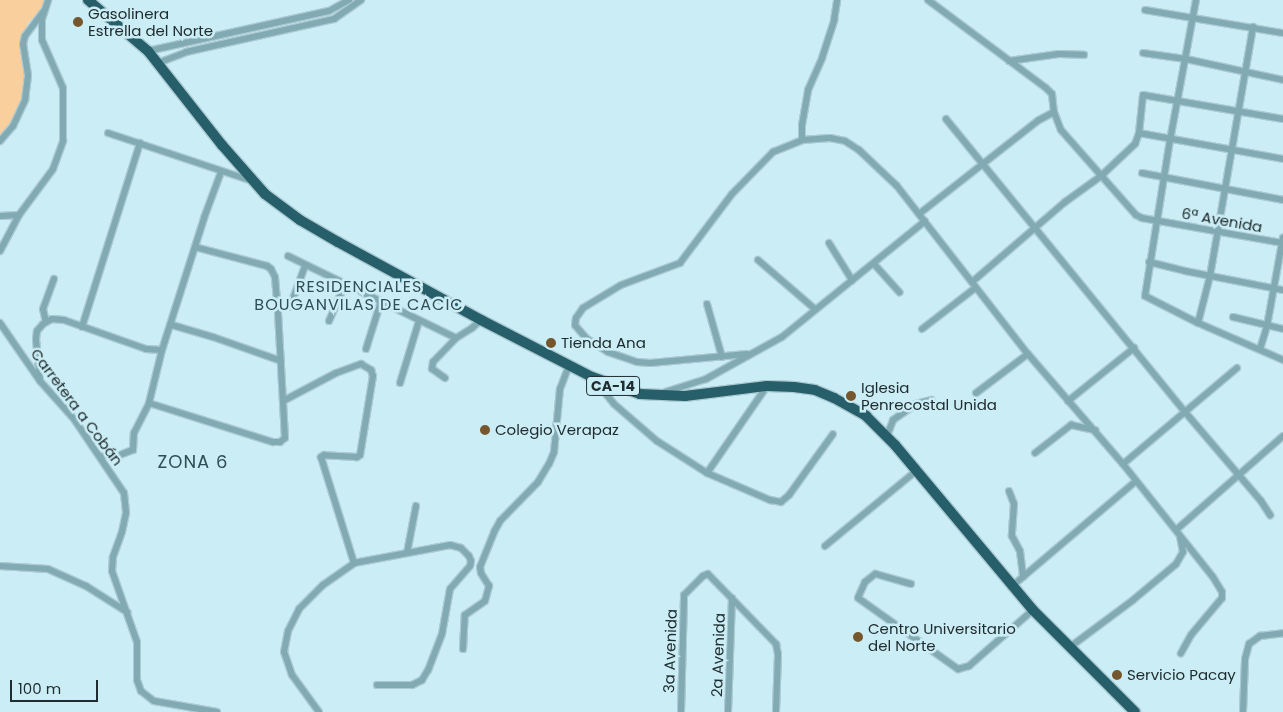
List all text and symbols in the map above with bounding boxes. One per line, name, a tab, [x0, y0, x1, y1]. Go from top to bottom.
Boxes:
place label: Gasolinera Estrella del Norte	[88, 4, 213, 39]
marker: Gasolinera Estrella del Norte	[72, 16, 84, 28]
street label: 6ª Avenida	[1180, 204, 1264, 236]
district label: RESIDENCIALES BOUGANVILAS DE CACIC	[252, 277, 466, 315]
place label: Tienda Ana	[561, 334, 646, 352]
marker: Tienda Ana	[545, 337, 557, 349]
street label: Carretera a Cobán	[27, 345, 127, 469]
road number: CA-14	[586, 374, 640, 398]
place label: Iglesia Penrecostal Unida	[861, 378, 997, 413]
marker: Iglesia Penrecostal Unida	[845, 390, 857, 402]
place label: Colegio Verapaz	[495, 421, 619, 439]
marker: Colegio Verapaz	[479, 424, 491, 436]
district label: ZONA 6	[157, 451, 229, 473]
street label: 3a Avenida	[660, 609, 680, 693]
street label: 2a Avenida	[708, 613, 728, 697]
place label: Centro Universitario del Norte	[868, 619, 1016, 654]
marker: Centro Universitario del Norte	[852, 631, 864, 643]
place label: Servicio Pacay	[1127, 666, 1236, 684]
marker: Servicio Pacay	[1111, 669, 1123, 681]
scale bar	[12, 670, 100, 702]
text: 100 m	[18, 678, 61, 699]

